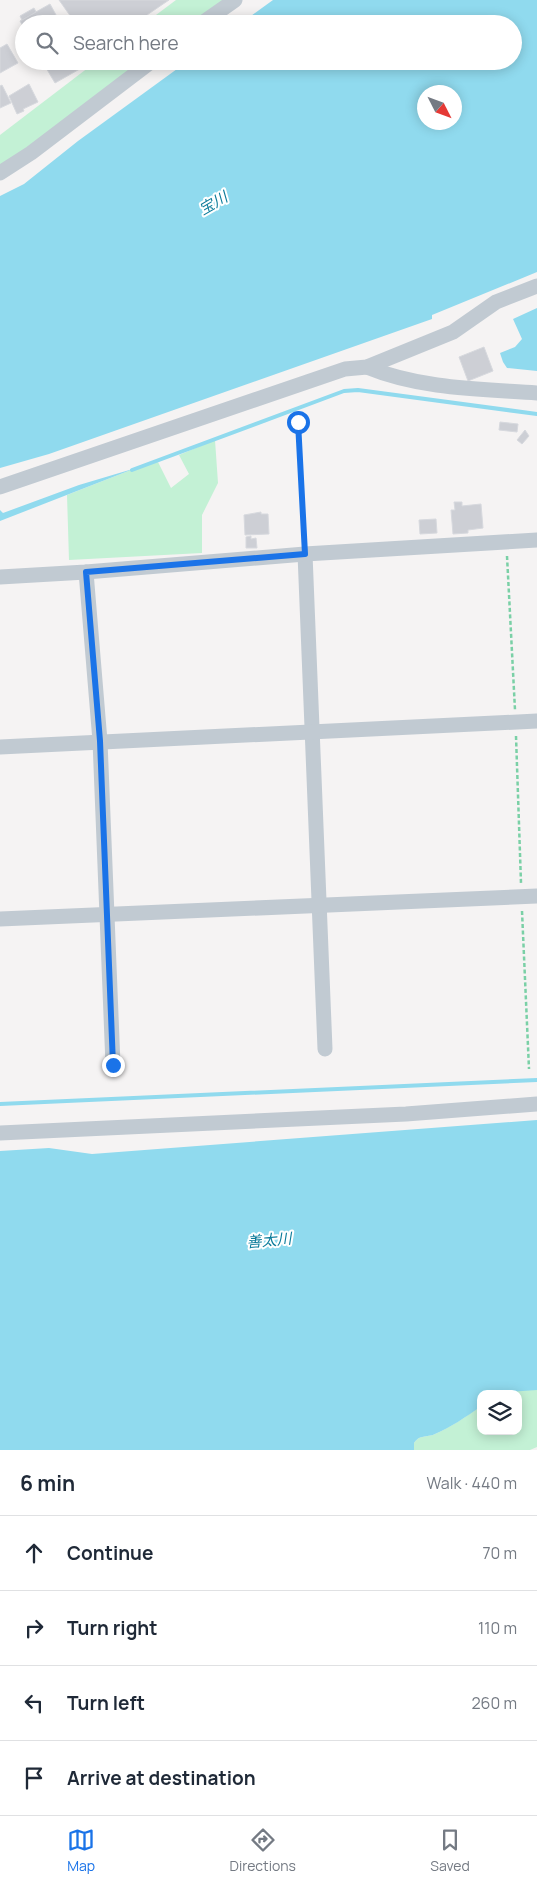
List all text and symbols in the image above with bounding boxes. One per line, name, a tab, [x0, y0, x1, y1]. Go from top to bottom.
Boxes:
search box	[15, 15, 522, 70]
icon: search	[33, 29, 61, 57]
text: Search here	[73, 30, 179, 56]
north arrow	[417, 85, 462, 130]
water label: 宝川	[195, 185, 233, 220]
route start	[287, 411, 310, 434]
route end	[102, 1054, 125, 1077]
water label: 善太川	[246, 1227, 294, 1252]
map controls	[477, 1390, 522, 1435]
button: layers	[477, 1390, 522, 1435]
text: 6 min	[20, 1469, 75, 1497]
text: Walk · 440 m	[427, 1472, 517, 1494]
icon: ahead	[20, 1539, 48, 1567]
text: Continue	[67, 1540, 153, 1566]
text: 70 m	[482, 1542, 517, 1564]
icon: right	[20, 1614, 48, 1642]
text: Turn right	[67, 1615, 157, 1641]
text: 110 m	[478, 1617, 517, 1639]
icon: left	[20, 1689, 48, 1717]
text: Turn left	[67, 1690, 145, 1716]
text: 260 m	[471, 1692, 517, 1714]
icon: arrive	[20, 1764, 48, 1792]
text: Arrive at destination	[67, 1765, 256, 1791]
tab: Map	[67, 1826, 95, 1875]
tab: Directions	[230, 1826, 296, 1875]
tab: Saved	[430, 1826, 470, 1875]

